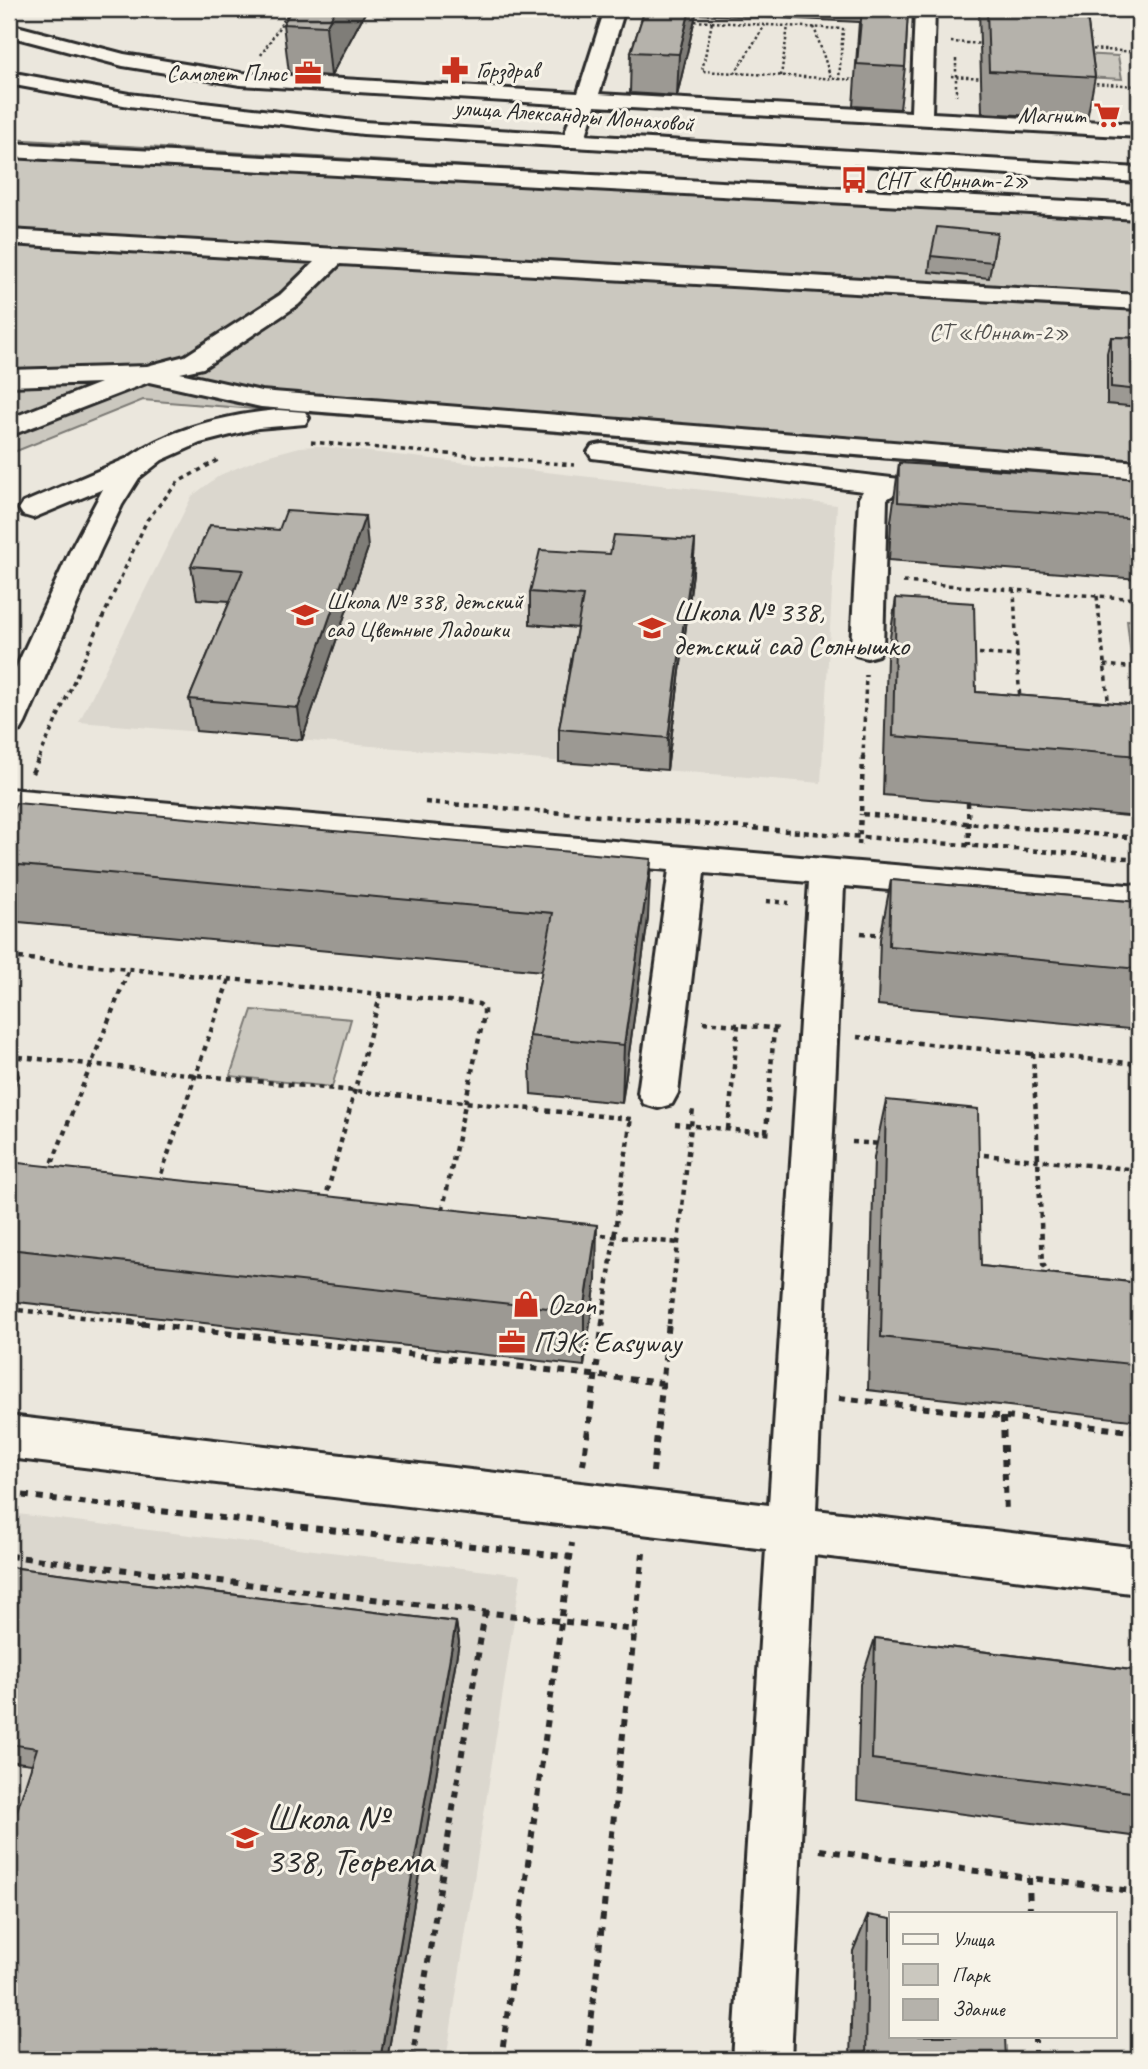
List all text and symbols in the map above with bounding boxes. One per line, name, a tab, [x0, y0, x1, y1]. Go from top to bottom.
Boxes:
pharmacy icon: Горздрав	[440, 55, 470, 85]
place label: Горздрав	[476, 55, 543, 85]
place label: Самолет Плюс	[166, 58, 289, 88]
office icon: Самолет Плюс	[293, 58, 323, 88]
street label: улица Александры Монаховой	[451, 92, 697, 138]
place label: Магнит	[1018, 100, 1087, 130]
supermarket icon: Магнит	[1092, 100, 1122, 130]
bus stop icon: СНТ «Юннат-2»	[839, 165, 869, 195]
place label: СНТ «Юннат-2»	[875, 165, 1029, 195]
park label: СТ «Юннат-2»	[929, 317, 1069, 347]
place label: Школа № 338, детский сад Цветные Ладошки	[326, 586, 525, 644]
place label: Школа № 338, детский сад Солнышко	[673, 592, 911, 664]
school or university icon: Школа № 338, детский сад Цветные Ладошки	[290, 600, 320, 630]
school or university icon: Школа № 338, детский сад Солнышко	[637, 613, 667, 643]
place label: Ozon	[547, 1285, 597, 1323]
shop icon: Ozon	[511, 1289, 541, 1319]
place label: ПЭК: Easyway	[533, 1323, 684, 1361]
office icon: ПЭК: Easyway	[497, 1327, 527, 1357]
place label: Школа № 338, Теорема	[266, 1794, 437, 1884]
school or university icon: Школа № 338, Теорема	[230, 1823, 260, 1853]
legend	[889, 1912, 1116, 2038]
text: Улица	[952, 1926, 995, 1952]
text: Парк	[952, 1962, 992, 1988]
text: Здание	[952, 1996, 1006, 2022]

